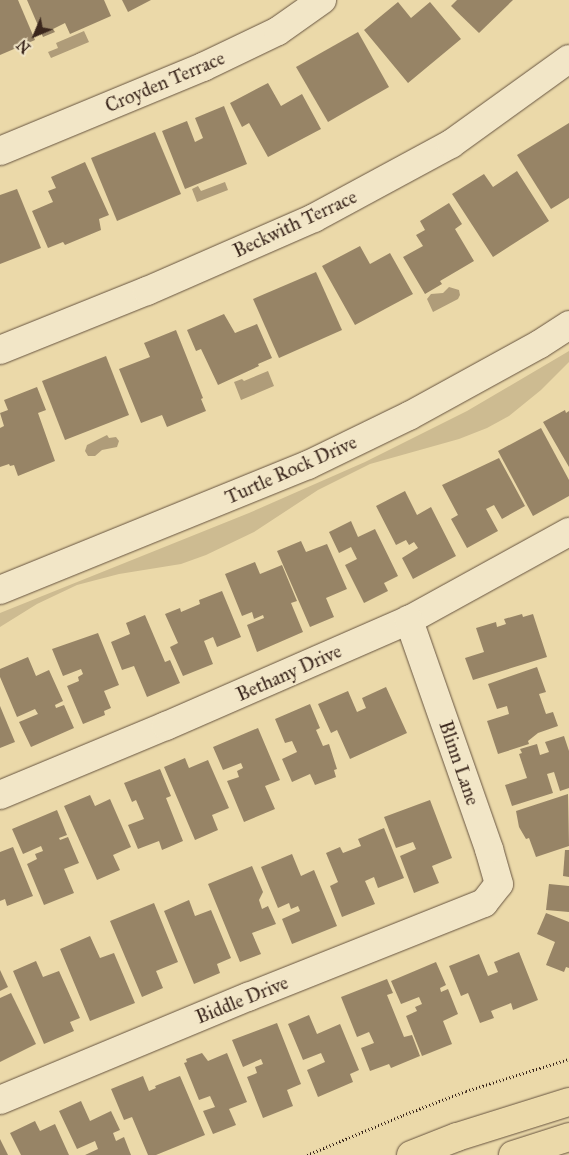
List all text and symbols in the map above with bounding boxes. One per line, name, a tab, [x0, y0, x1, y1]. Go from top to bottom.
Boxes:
north arrow	[10, 10, 60, 60]
text: N	[14, 36, 34, 56]
street label: Croyden Terrace	[102, 47, 228, 117]
street label: Beckwith Terrace	[230, 185, 360, 263]
street label: Turtle Rock Drive	[222, 431, 360, 509]
street label: Bethany Drive	[233, 640, 345, 706]
street label: Blinn Lane	[434, 718, 484, 808]
street label: Biddle Drive	[192, 971, 292, 1029]

